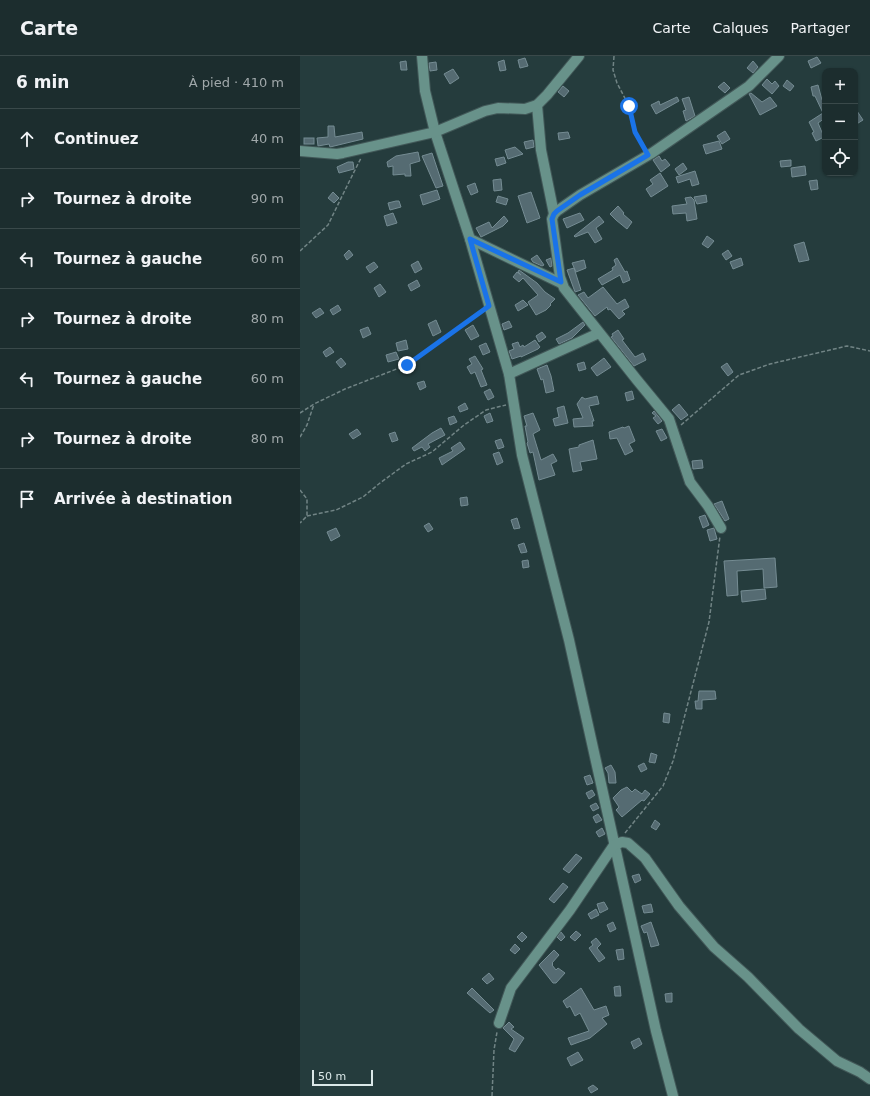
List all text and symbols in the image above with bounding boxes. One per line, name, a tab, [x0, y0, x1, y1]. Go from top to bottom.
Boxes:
text: Carte	[20, 17, 78, 39]
text: Carte	[652, 20, 691, 36]
text: Calques	[713, 20, 769, 36]
text: Partager	[791, 20, 850, 36]
map controls	[822, 68, 858, 176]
button: +	[822, 68, 858, 104]
text: 6 min	[16, 72, 69, 92]
text: À pied · 410 m	[189, 75, 284, 90]
route start	[620, 97, 638, 115]
button: −	[822, 104, 858, 140]
icon: ahead	[16, 128, 38, 150]
text: Continuez	[54, 130, 139, 148]
text: 40 m	[251, 131, 284, 146]
button: locate	[822, 140, 858, 176]
icon: right	[16, 188, 38, 210]
text: Tournez à droite	[54, 190, 192, 208]
text: 90 m	[251, 191, 284, 206]
icon: left	[16, 248, 38, 270]
text: Tournez à gauche	[54, 250, 202, 268]
text: 60 m	[251, 251, 284, 266]
icon: right	[16, 308, 38, 330]
text: Tournez à droite	[54, 310, 192, 328]
text: 80 m	[251, 311, 284, 326]
route end	[398, 356, 416, 374]
icon: left	[16, 368, 38, 390]
text: Tournez à gauche	[54, 370, 202, 388]
text: 60 m	[251, 371, 284, 386]
icon: right	[16, 428, 38, 450]
text: Tournez à droite	[54, 430, 192, 448]
text: 80 m	[251, 431, 284, 446]
icon: arrive	[16, 488, 38, 510]
text: Arrivée à destination	[54, 490, 232, 508]
scale bar	[312, 1068, 373, 1087]
text: 50 m	[318, 1070, 346, 1083]

